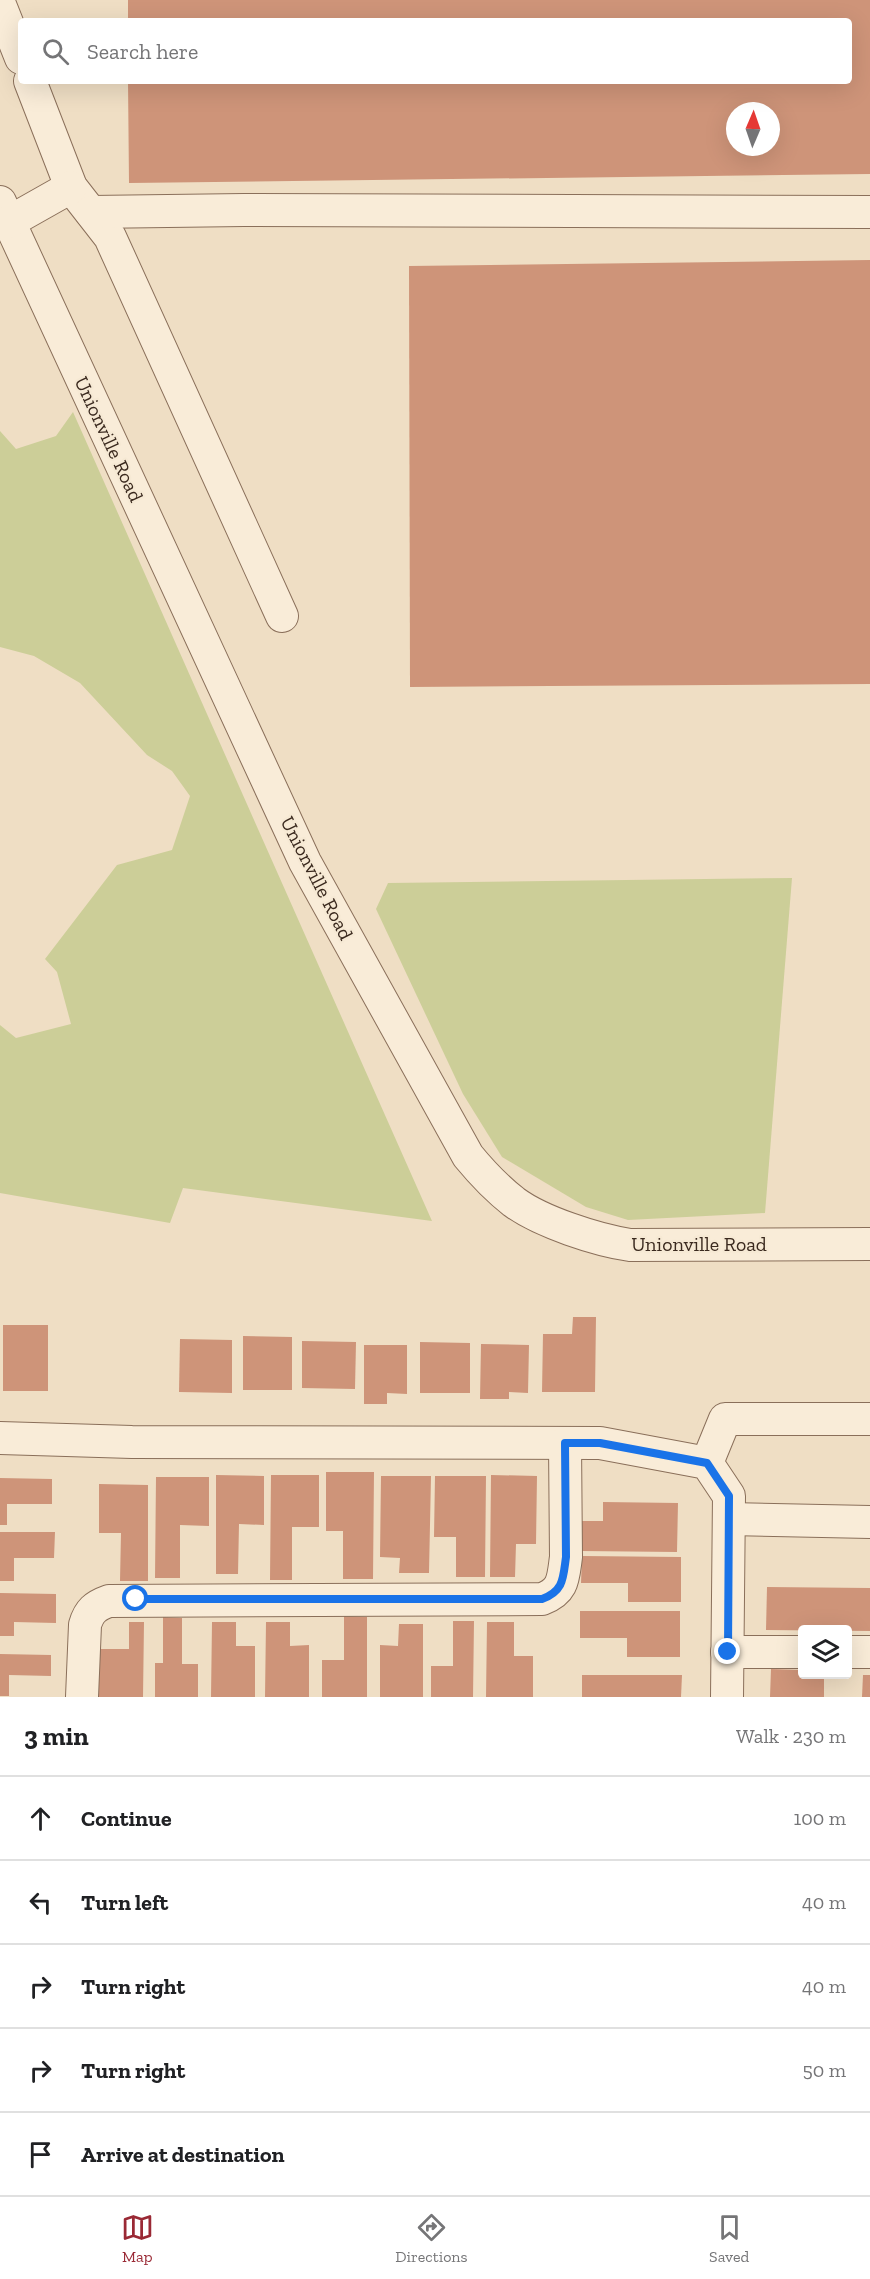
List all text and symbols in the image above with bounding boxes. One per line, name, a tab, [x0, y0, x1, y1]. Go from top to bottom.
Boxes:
search box	[18, 18, 852, 84]
icon: search	[39, 35, 72, 68]
text: Search here	[87, 38, 198, 65]
north arrow	[726, 102, 780, 156]
street label: Unionville Road	[69, 372, 149, 506]
street label: Unionville Road	[276, 812, 358, 944]
street label: Unionville Road	[631, 1232, 767, 1256]
route start	[122, 1585, 148, 1611]
map controls	[798, 1625, 852, 1679]
button: layers	[798, 1625, 852, 1679]
route end	[714, 1638, 740, 1664]
text: 3 min	[24, 1720, 89, 1752]
text: Walk · 230 m	[736, 1724, 846, 1748]
icon: ahead	[24, 1802, 57, 1835]
text: Continue	[81, 1805, 172, 1832]
text: 100 m	[793, 1806, 846, 1830]
icon: left	[24, 1886, 57, 1919]
text: Turn left	[81, 1889, 168, 1916]
text: 40 m	[802, 1890, 846, 1914]
icon: right	[24, 1970, 57, 2003]
text: Turn right	[81, 1973, 185, 2000]
text: 40 m	[802, 1974, 846, 1998]
icon: right	[24, 2054, 57, 2087]
text: Turn right	[81, 2057, 185, 2084]
text: 50 m	[802, 2058, 846, 2082]
icon: arrive	[24, 2138, 57, 2171]
text: Arrive at destination	[81, 2141, 284, 2168]
tab: Map	[121, 2211, 154, 2266]
tab: Directions	[395, 2211, 468, 2266]
tab: Saved	[709, 2211, 749, 2266]

